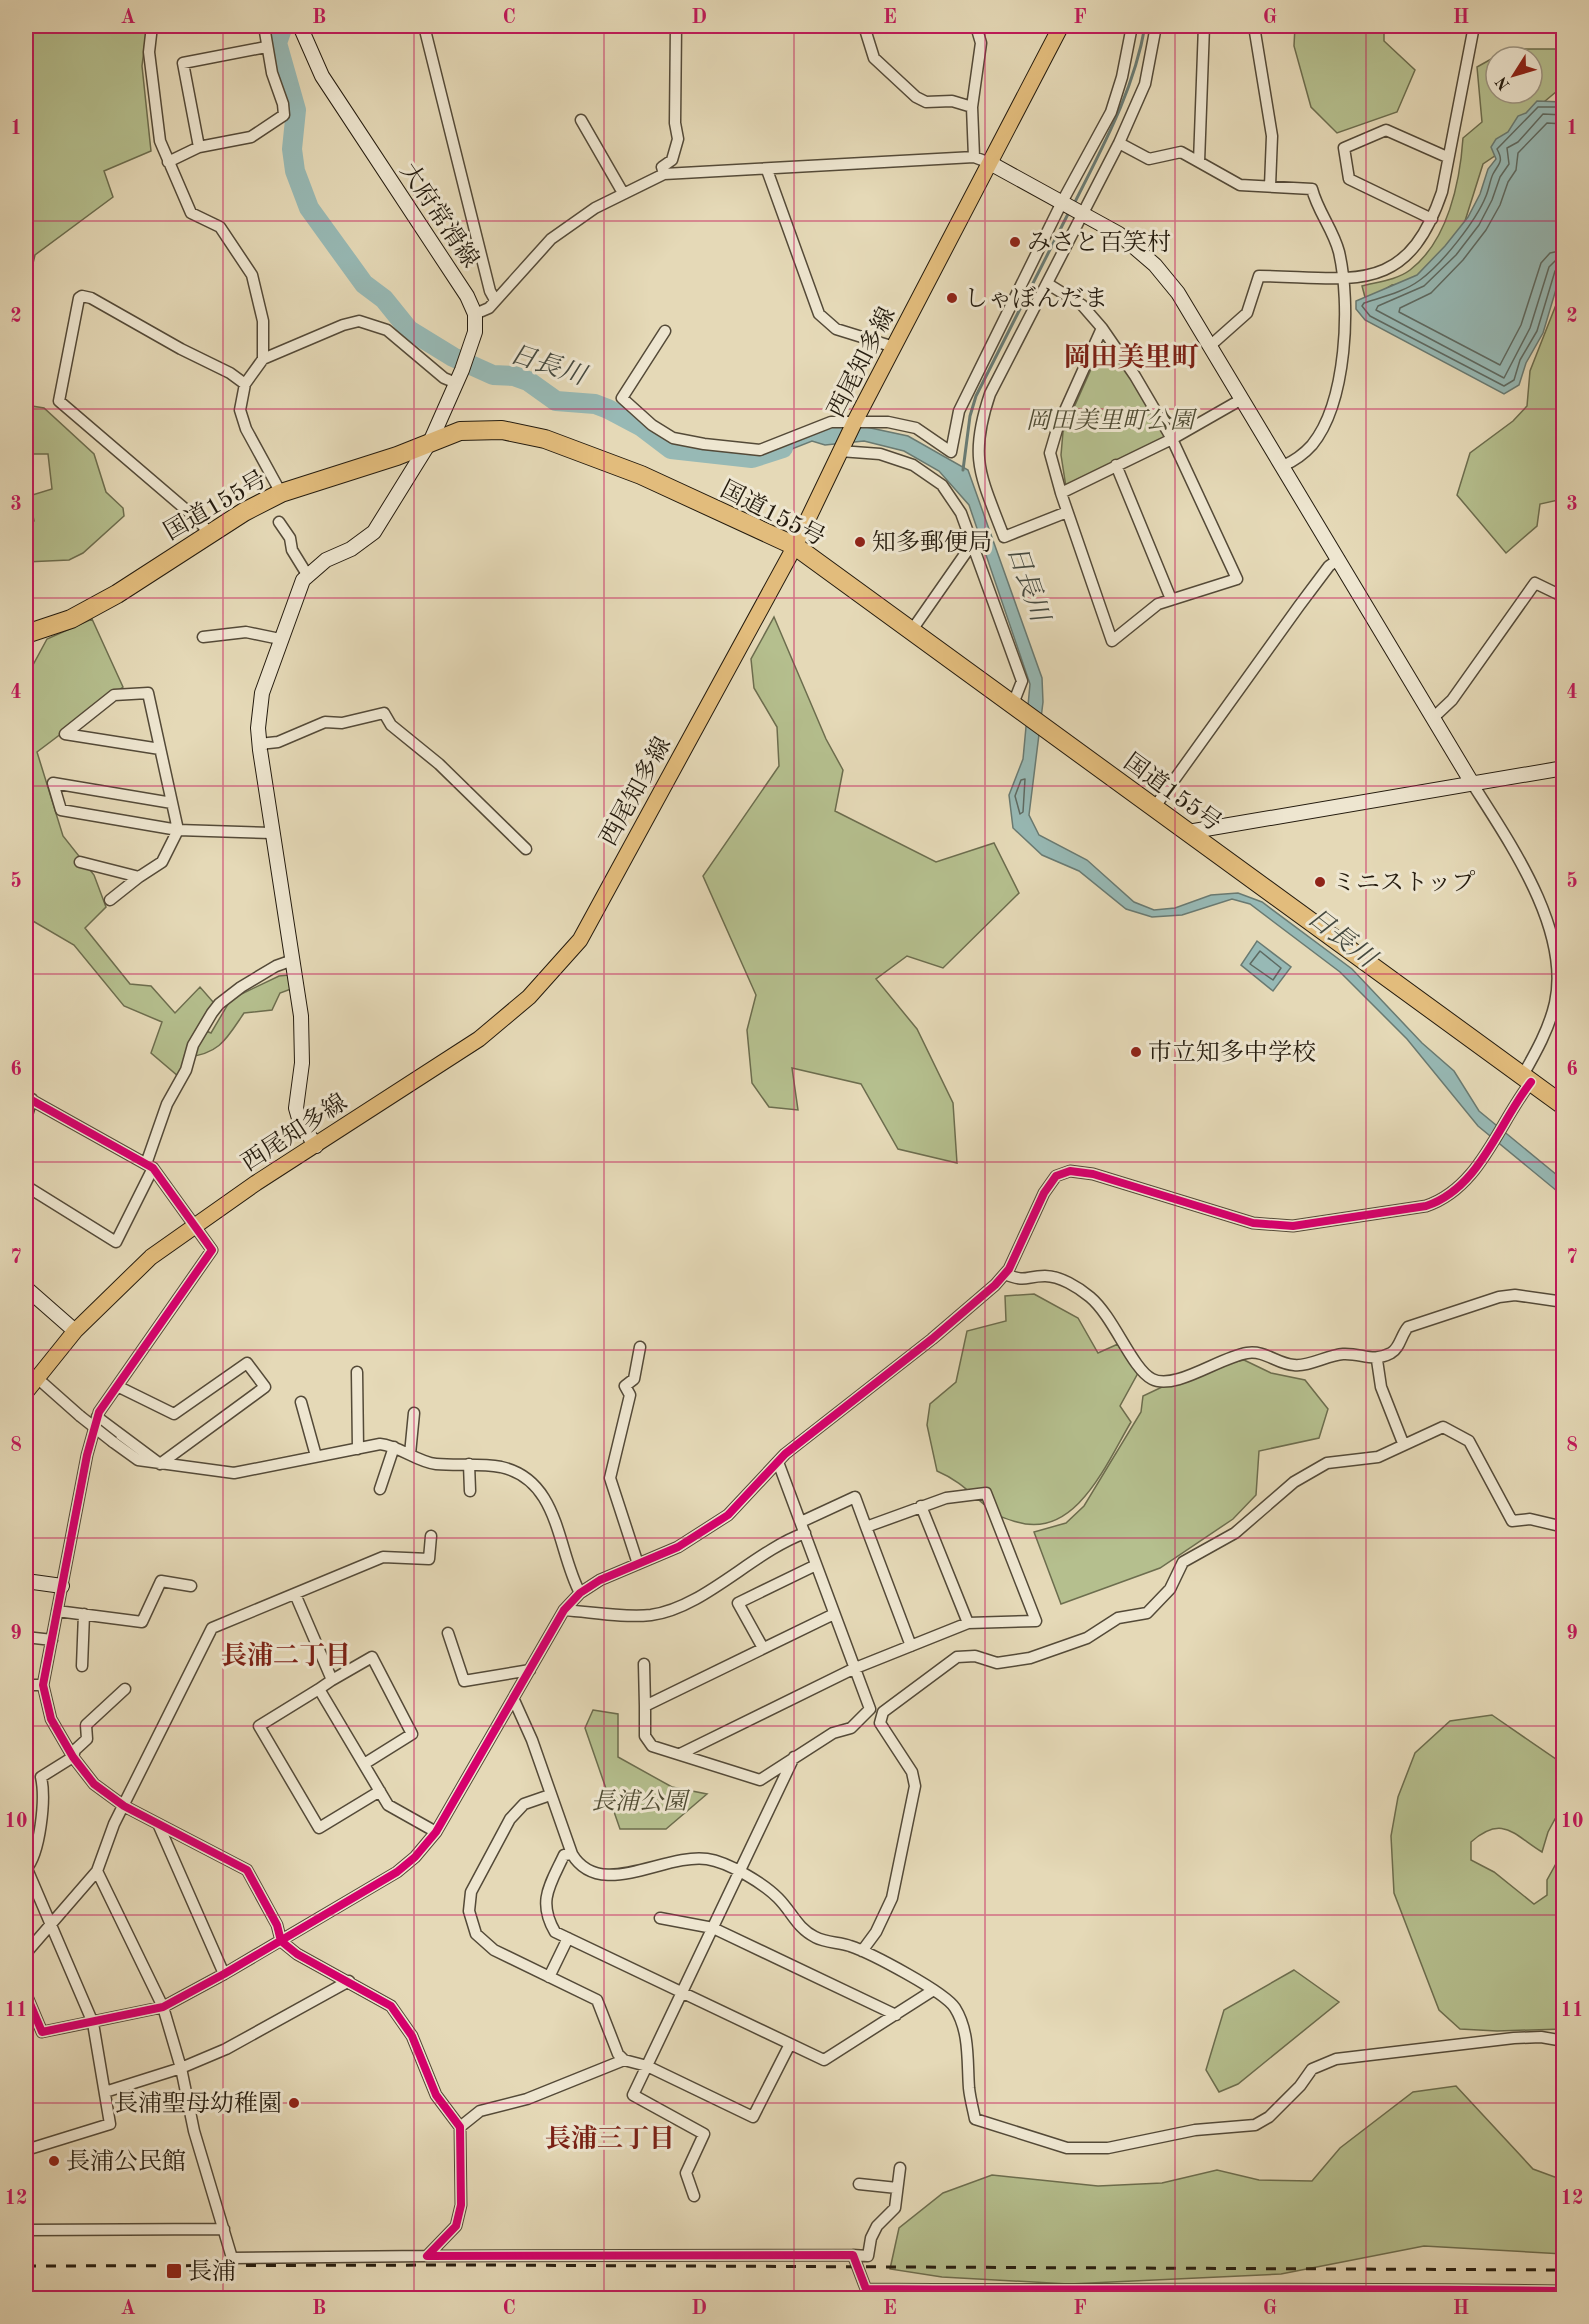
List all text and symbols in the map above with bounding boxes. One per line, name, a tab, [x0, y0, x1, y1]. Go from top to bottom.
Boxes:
text: A	[120, 8, 136, 28]
text: B	[312, 8, 326, 28]
text: C	[502, 8, 516, 28]
text: D	[691, 8, 707, 28]
text: E	[883, 8, 897, 28]
text: F	[1073, 8, 1087, 28]
text: G	[1263, 8, 1277, 28]
text: H	[1453, 8, 1469, 28]
north arrow	[1484, 45, 1544, 105]
text: N	[1493, 73, 1514, 93]
text: 1	[10, 119, 22, 139]
text: 1	[1566, 119, 1578, 139]
street label: 大府常滑線	[395, 158, 484, 273]
place label: みさと百笑村	[1027, 229, 1171, 256]
marker: みさと百笑村	[1008, 235, 1022, 249]
place label: しゃぼんだま	[964, 285, 1108, 312]
marker: しゃぼんだま	[945, 291, 959, 305]
street label: 西尾知多線	[822, 303, 901, 422]
text: 2	[10, 307, 22, 327]
text: 2	[1566, 307, 1578, 327]
water label: 日長川	[506, 340, 592, 391]
district label: 岡田美里町	[1064, 342, 1199, 372]
park label: 岡田美里町公園	[1026, 407, 1198, 434]
street label: 国道155号	[159, 465, 271, 546]
street label: 国道155号	[716, 476, 830, 551]
text: 3	[10, 495, 22, 515]
text: 3	[1566, 495, 1578, 515]
place label: 知多郵便局	[872, 529, 992, 556]
marker: 知多郵便局	[853, 535, 867, 549]
water label: 日長川	[1002, 542, 1055, 628]
text: 4	[10, 683, 22, 703]
text: 4	[1566, 683, 1578, 703]
street label: 西尾知多線	[595, 732, 676, 850]
street label: 国道155号	[1119, 748, 1227, 837]
place label: ミニストップ	[1332, 870, 1475, 896]
text: 5	[10, 871, 22, 892]
text: 5	[1566, 871, 1578, 892]
marker: ミニストップ	[1313, 875, 1327, 889]
water label: 日長川	[1302, 903, 1383, 975]
place label: 市立知多中学校	[1148, 1039, 1316, 1066]
marker: 市立知多中学校	[1129, 1045, 1143, 1059]
text: 6	[10, 1060, 22, 1080]
text: 6	[1566, 1060, 1578, 1080]
street label: 西尾知多線	[237, 1088, 352, 1176]
text: 7	[10, 1248, 22, 1268]
text: 7	[1566, 1248, 1578, 1268]
text: 8	[10, 1436, 22, 1456]
text: 8	[1566, 1436, 1578, 1456]
text: 9	[10, 1624, 22, 1644]
text: 9	[1566, 1624, 1578, 1644]
district label: 長浦二丁目	[221, 1641, 351, 1670]
park label: 長浦公園	[591, 1788, 691, 1815]
text: 10	[4, 1812, 28, 1832]
text: 10	[1560, 1812, 1584, 1832]
text: 11	[4, 2001, 28, 2021]
text: 11	[1560, 2001, 1584, 2021]
place label: 長浦聖母幼稚園	[114, 2090, 282, 2117]
marker: 長浦聖母幼稚園	[287, 2096, 301, 2110]
district label: 長浦三丁目	[545, 2124, 675, 2153]
place label: 長浦公民館	[66, 2148, 186, 2175]
marker: 長浦公民館	[47, 2154, 61, 2168]
text: 12	[4, 2189, 28, 2209]
text: 12	[1560, 2189, 1584, 2209]
place label: 長浦	[188, 2259, 236, 2285]
marker: 長浦	[165, 2262, 183, 2280]
text: A	[120, 2299, 136, 2319]
text: B	[312, 2299, 326, 2319]
text: C	[502, 2299, 516, 2319]
text: D	[691, 2299, 707, 2319]
text: E	[883, 2299, 897, 2319]
text: F	[1073, 2299, 1087, 2319]
text: G	[1263, 2299, 1277, 2319]
text: H	[1453, 2299, 1469, 2319]

